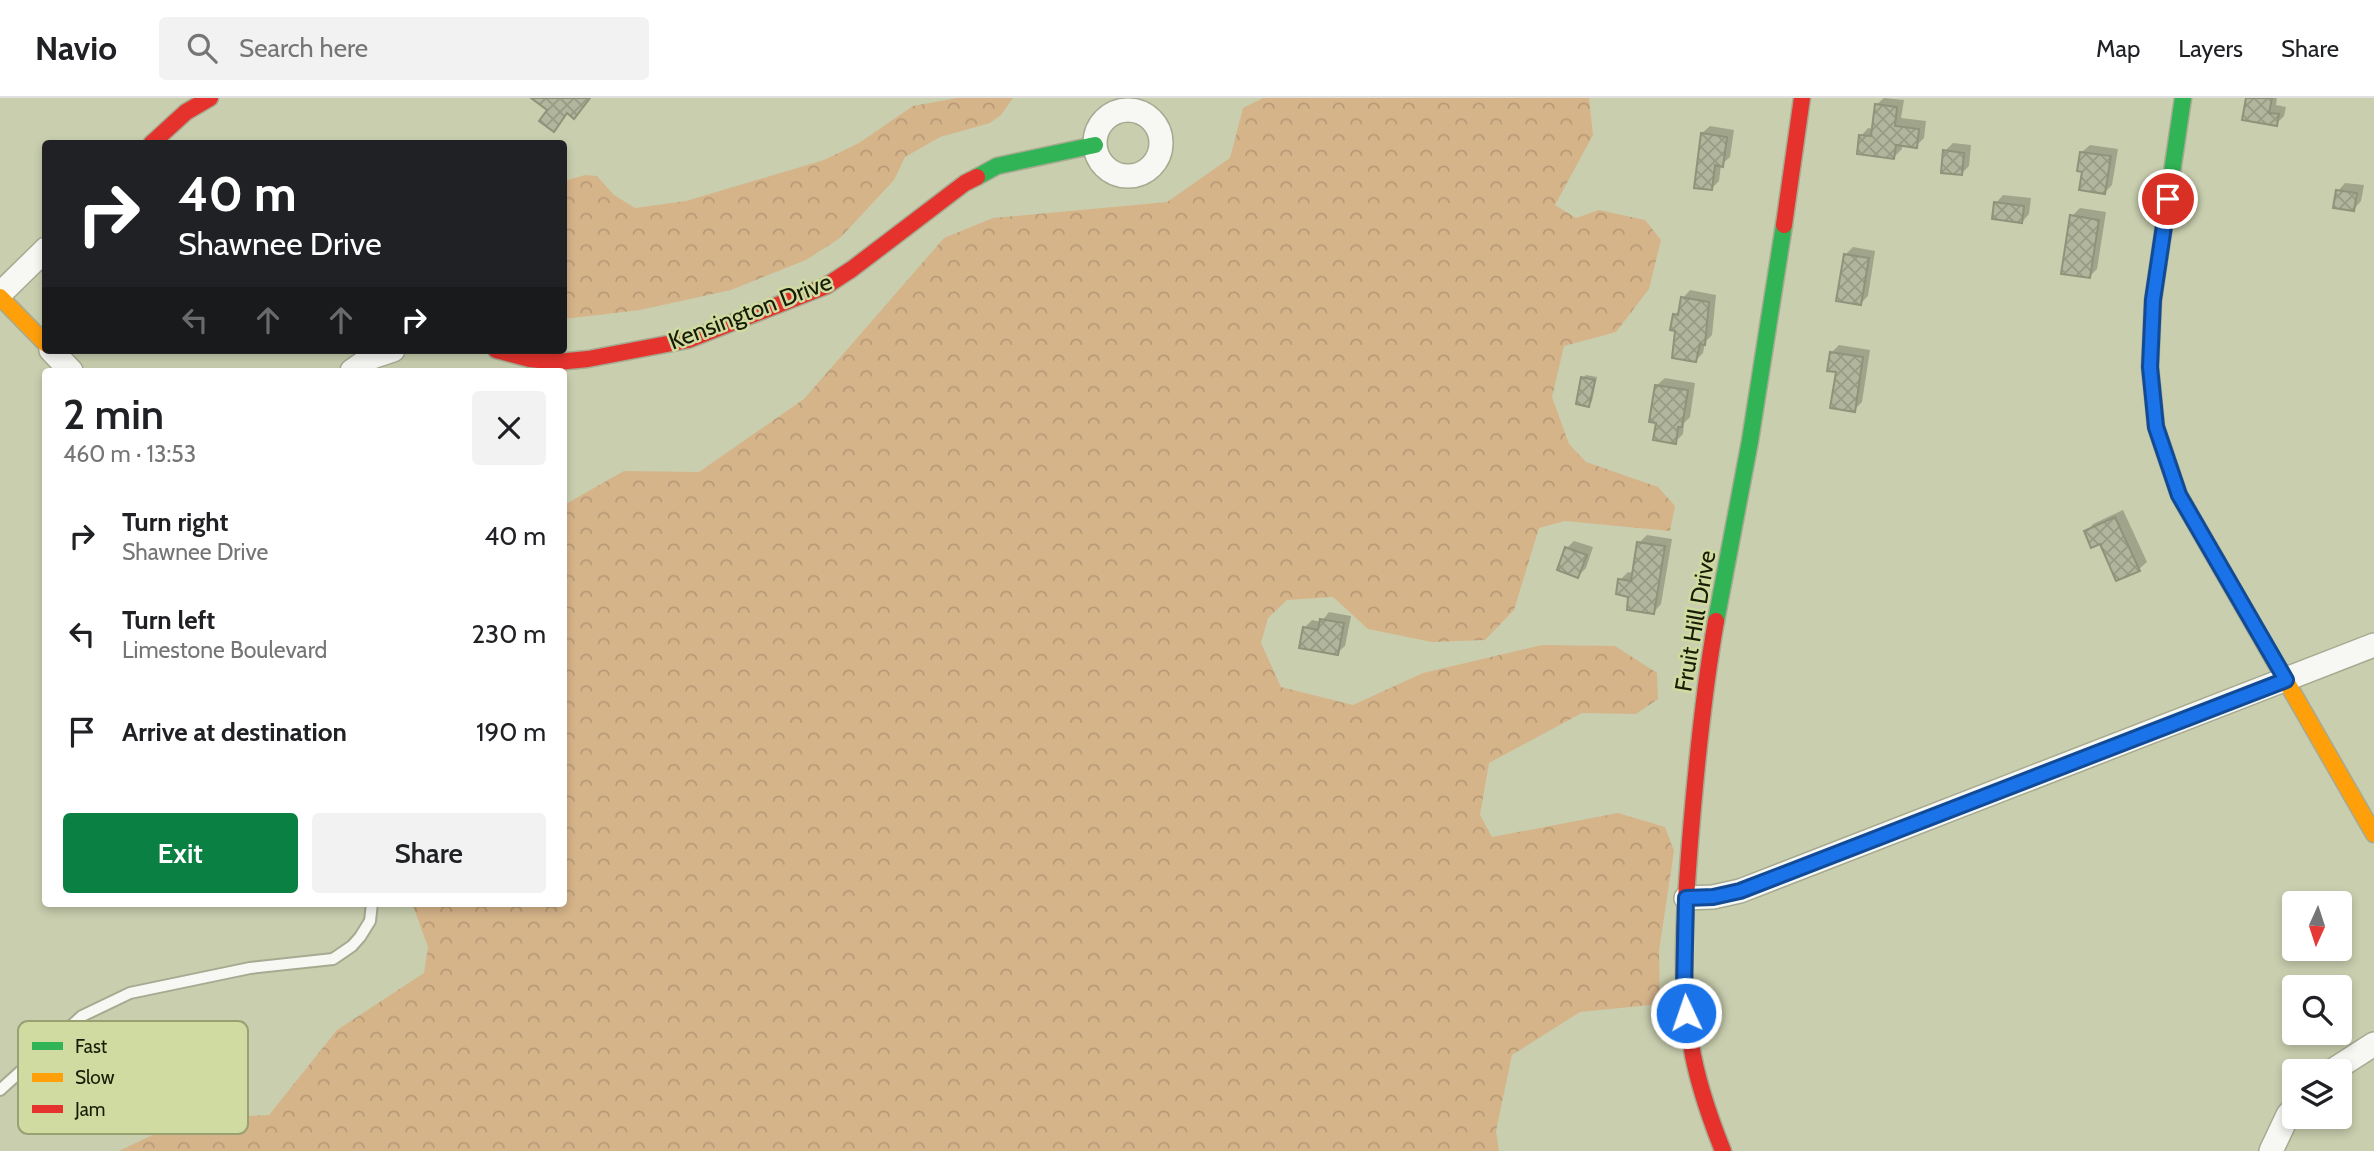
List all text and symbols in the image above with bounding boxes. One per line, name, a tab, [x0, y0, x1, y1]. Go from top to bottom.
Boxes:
search box	[159, 17, 649, 80]
text: Navio	[35, 28, 117, 68]
icon: search	[183, 29, 221, 67]
text: Search here	[239, 32, 368, 64]
text: Map	[2096, 34, 2140, 63]
text: Layers	[2178, 34, 2243, 63]
text: Share	[2281, 34, 2339, 63]
text: 40 m	[178, 164, 297, 223]
icon: right	[63, 168, 154, 259]
pin	[2138, 169, 2198, 229]
icon: arrive	[2149, 180, 2187, 218]
text: Shawnee Drive	[178, 224, 382, 263]
street label: Kensington Drive	[664, 267, 836, 355]
icon: left	[176, 301, 214, 339]
icon: ahead	[249, 301, 287, 339]
icon: ahead	[322, 301, 360, 339]
icon: right	[395, 301, 433, 339]
text: 2 min	[63, 388, 164, 440]
button: close	[472, 391, 546, 465]
text: 460 m · 13:53	[63, 440, 196, 468]
text: Turn right	[122, 506, 228, 538]
icon: right	[63, 517, 101, 555]
text: 40 m	[484, 520, 546, 552]
text: Shawnee Drive	[122, 538, 268, 566]
street label: Fruit Hill Drive	[1668, 548, 1722, 694]
text: Turn left	[122, 604, 215, 636]
icon: left	[63, 615, 101, 653]
text: 230 m	[472, 618, 546, 650]
text: Limestone Boulevard	[122, 636, 327, 664]
icon: arrive	[63, 713, 101, 751]
text: Arrive at destination	[122, 716, 347, 748]
text: 190 m	[476, 716, 546, 748]
button: Exit	[63, 813, 298, 893]
button: Share	[312, 813, 546, 893]
north arrow	[2282, 891, 2352, 961]
map controls	[2282, 891, 2352, 1129]
button: search	[2282, 975, 2352, 1045]
position arrow	[1649, 976, 1723, 1050]
legend	[18, 1021, 248, 1134]
text: Fast	[75, 1035, 108, 1058]
button: layers	[2282, 1059, 2352, 1129]
text: Slow	[75, 1066, 115, 1089]
text: Jam	[74, 1098, 105, 1121]

